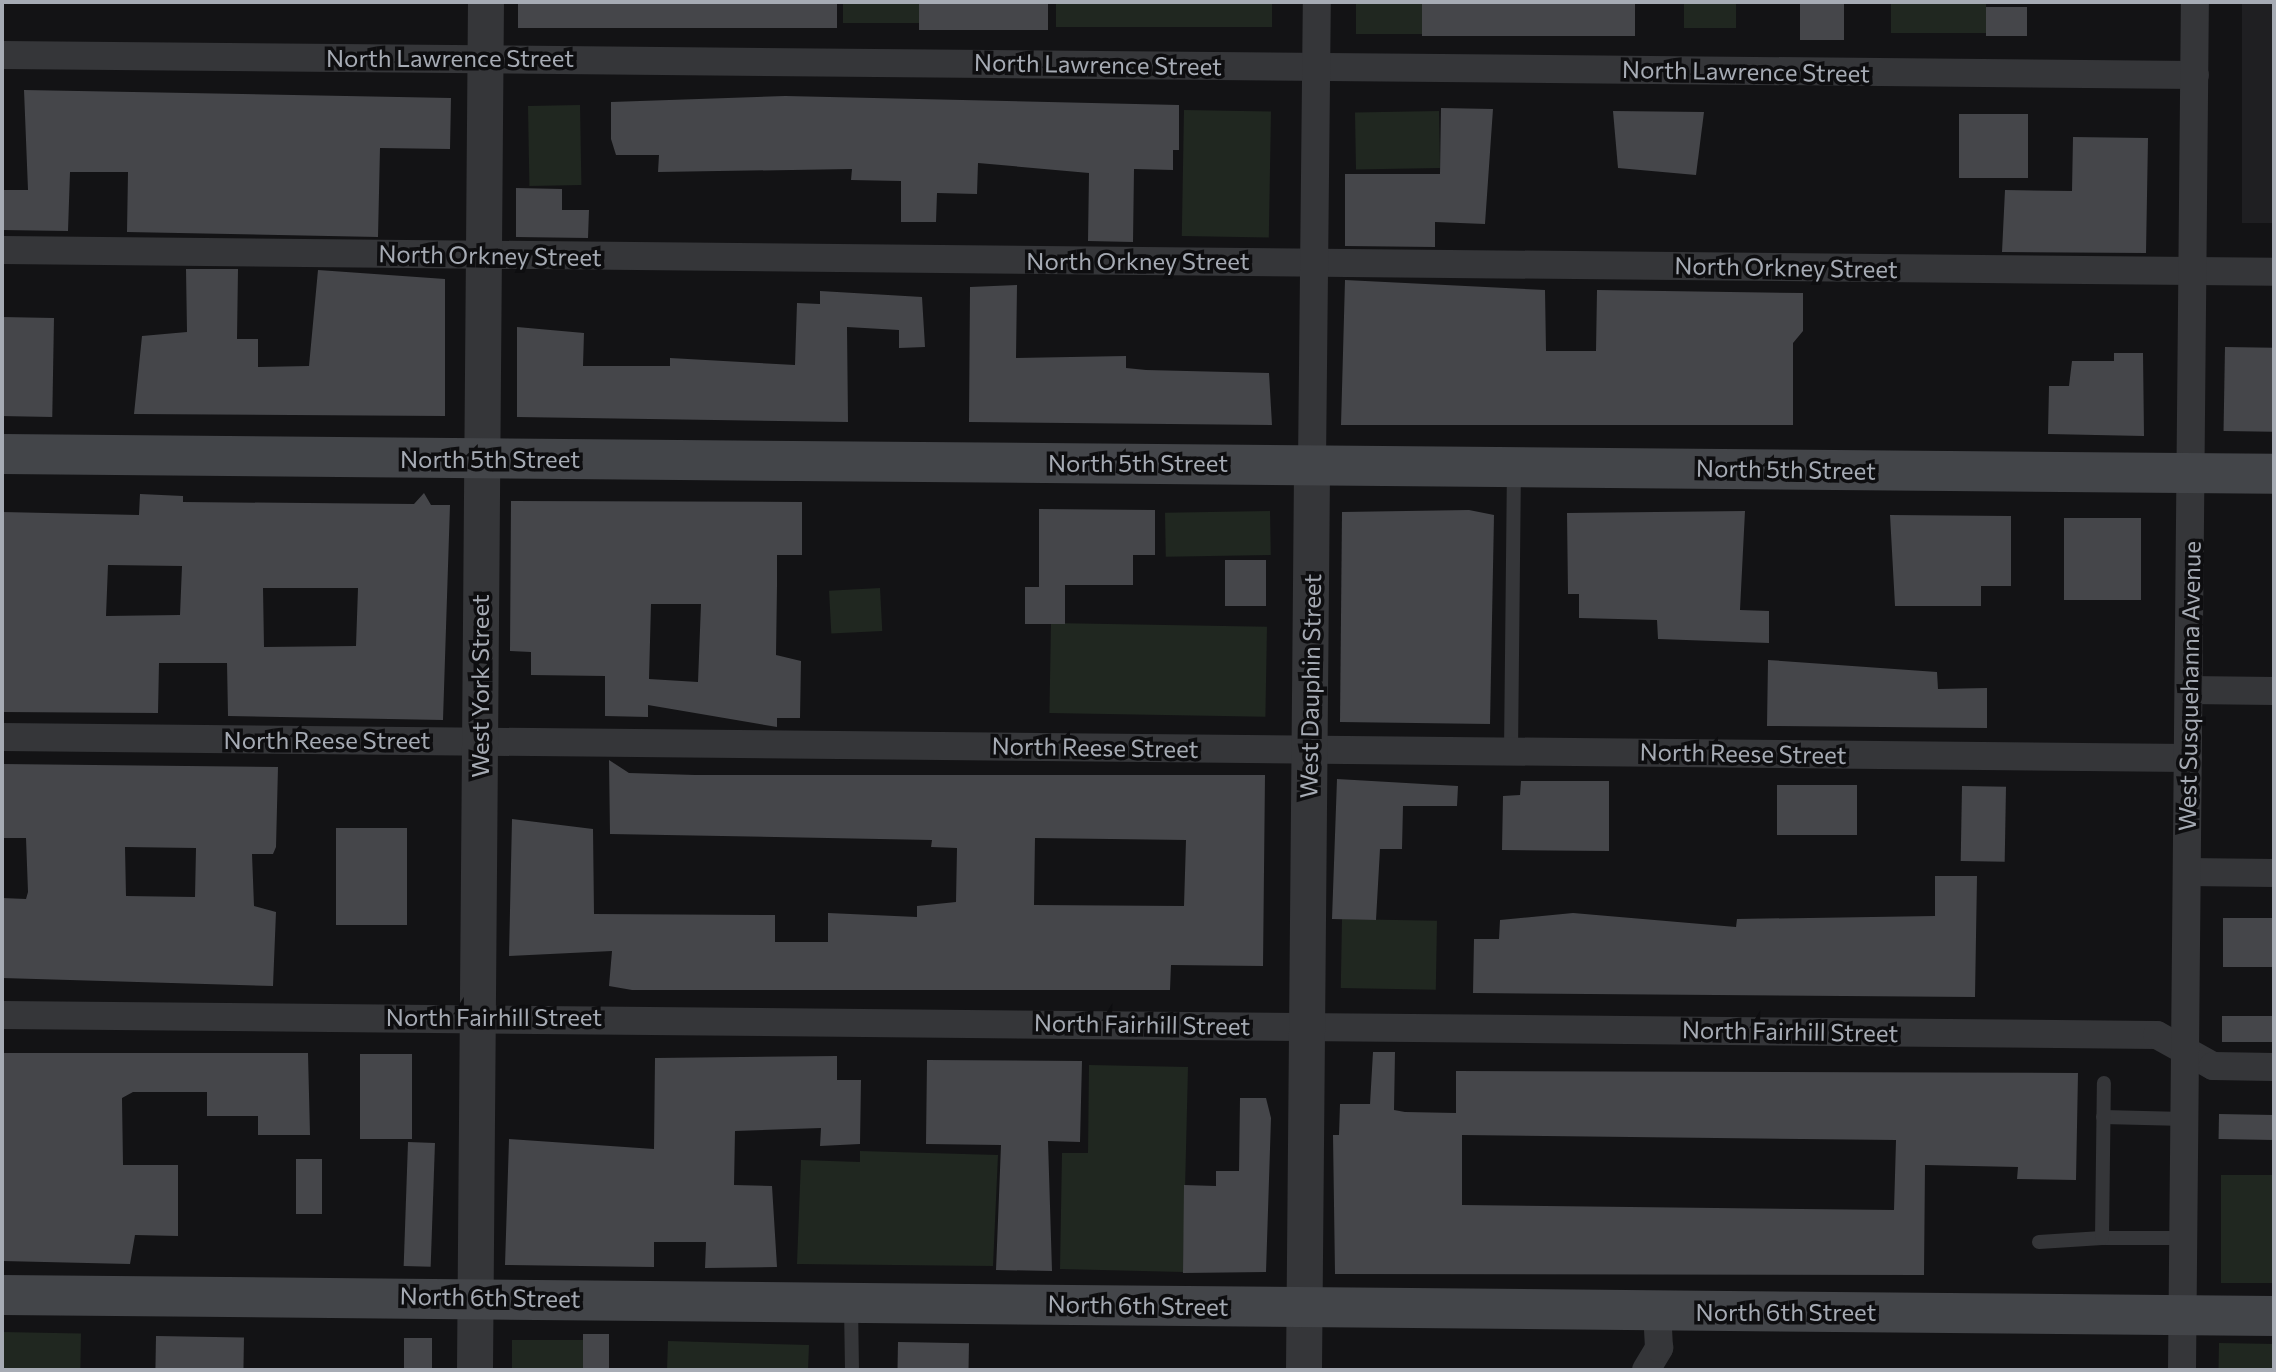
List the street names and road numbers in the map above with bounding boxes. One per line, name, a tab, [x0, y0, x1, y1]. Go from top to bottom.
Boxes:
street label: North Lawrence Street	[326, 44, 574, 72]
street label: North Lawrence Street	[974, 47, 1222, 81]
street label: North Lawrence Street	[1622, 54, 1870, 88]
street label: North Orkney Street	[378, 239, 602, 271]
street label: North Orkney Street	[1026, 247, 1250, 275]
street label: North Orkney Street	[1674, 251, 1898, 283]
street label: North 5th Street	[400, 445, 580, 473]
street label: North 5th Street	[1048, 449, 1228, 477]
street label: North 5th Street	[1696, 453, 1876, 485]
street label: West Susquehanna Avenue	[2172, 541, 2206, 831]
street label: West Dauphin Street	[1294, 573, 1326, 799]
street label: West York Street	[466, 594, 494, 778]
street label: North Reese Street	[224, 726, 430, 754]
street label: North Reese Street	[991, 731, 1199, 763]
street label: North Reese Street	[1639, 737, 1847, 769]
street label: North Fairhill Street	[386, 1003, 602, 1031]
street label: North Fairhill Street	[1034, 1008, 1250, 1040]
street label: North Fairhill Street	[1682, 1015, 1898, 1047]
street label: North 6th Street	[399, 1281, 581, 1313]
street label: North 6th Street	[1047, 1289, 1229, 1321]
street label: North 6th Street	[1696, 1298, 1876, 1326]

